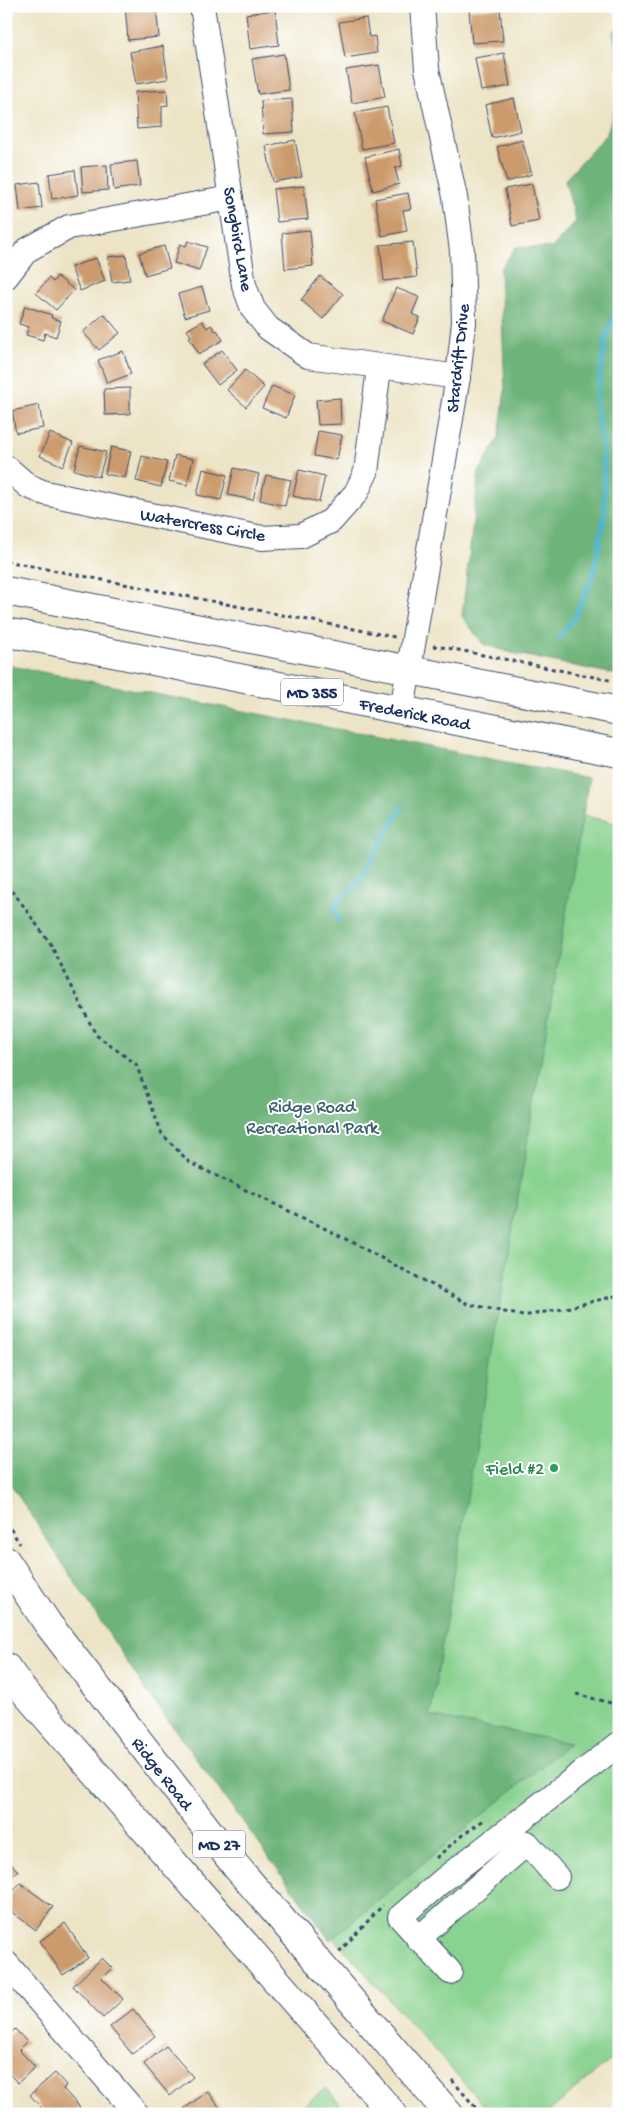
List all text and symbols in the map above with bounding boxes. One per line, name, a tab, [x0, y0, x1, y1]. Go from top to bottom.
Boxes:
street label: Songbird Lane	[217, 186, 256, 294]
street label: Stardrift Drive	[443, 302, 476, 414]
street label: Watercress Circle	[138, 505, 268, 548]
road number: MD 355	[281, 679, 343, 706]
street label: Frederick Road	[356, 694, 473, 737]
park label: Ridge Road Recreational Park	[246, 1098, 380, 1140]
place label: Field #2	[485, 1460, 544, 1481]
marker: Field #2	[548, 1462, 560, 1474]
street label: Ridge Road	[126, 1734, 197, 1816]
road number: MD 27	[193, 1830, 245, 1858]

